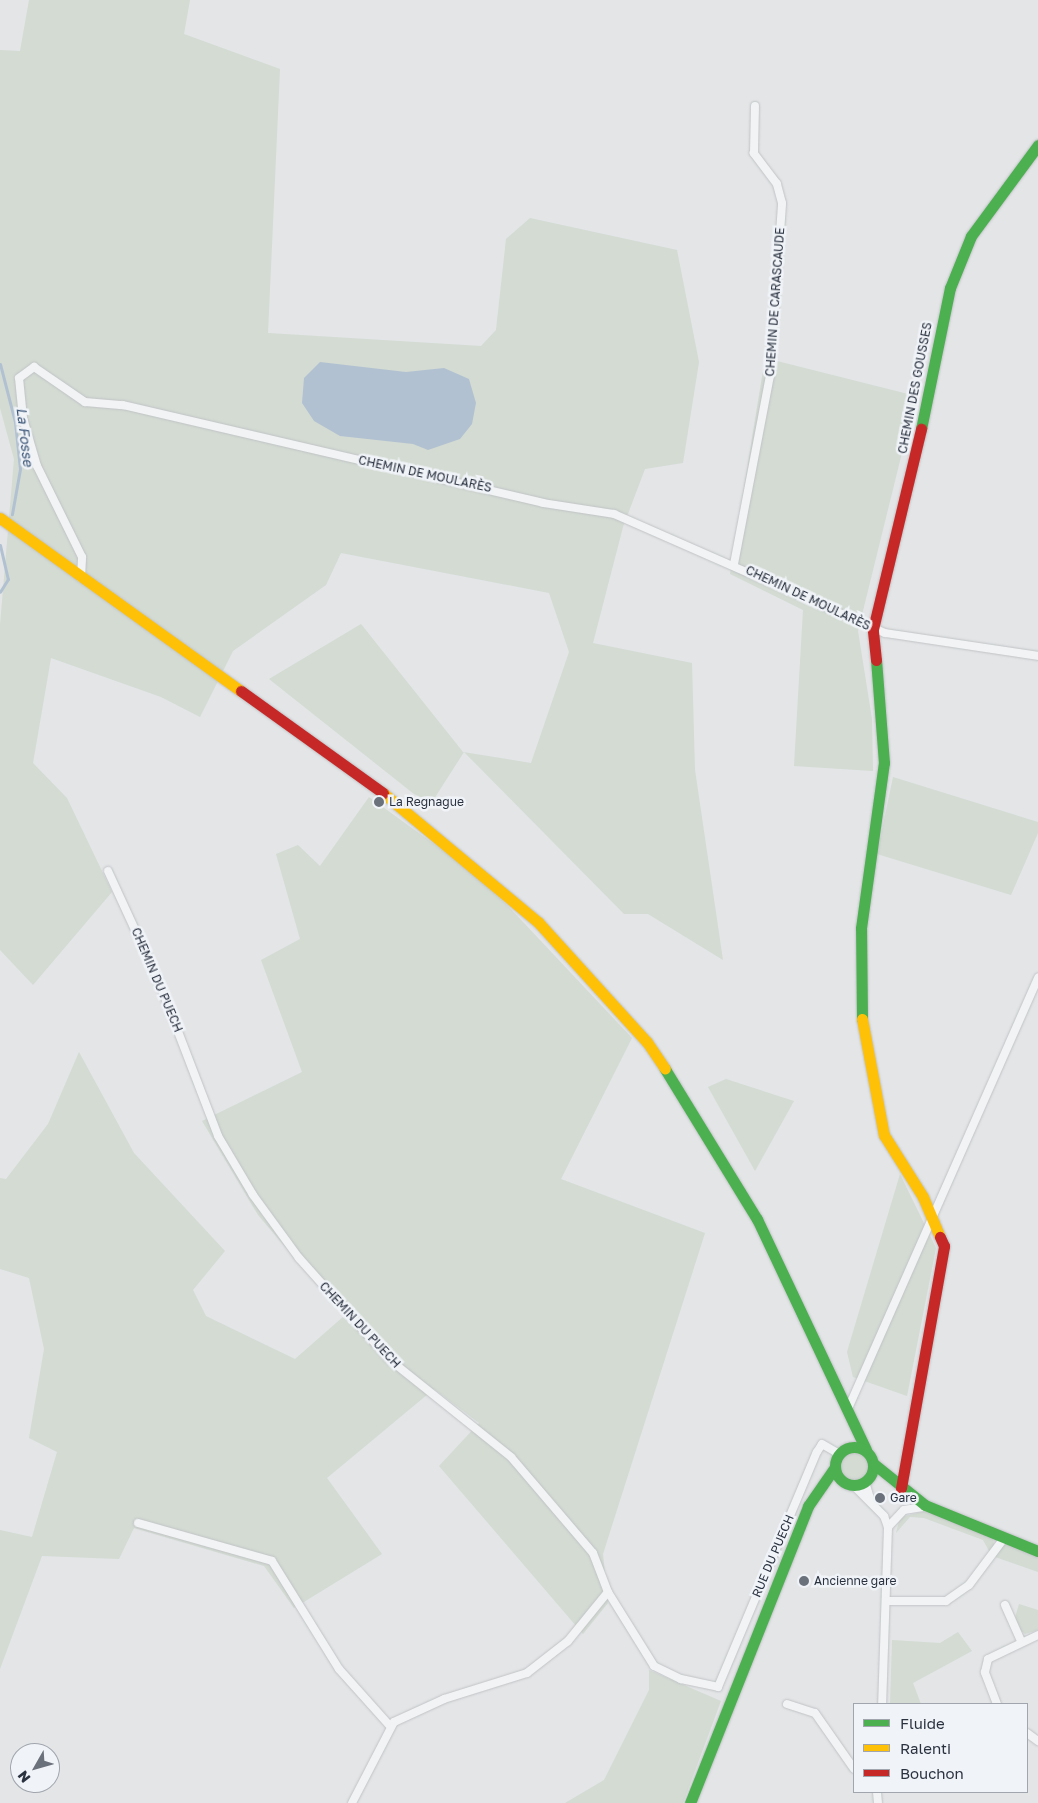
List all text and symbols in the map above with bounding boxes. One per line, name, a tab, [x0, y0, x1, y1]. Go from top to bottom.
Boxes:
street label: CHEMIN DE CARASCAUDE	[763, 227, 787, 377]
street label: CHEMIN DES GOUSSES	[895, 321, 935, 455]
water label: La Fosse	[13, 407, 37, 467]
street label: CHEMIN DE MOULARÈS	[357, 453, 493, 495]
street label: CHEMIN DE MOULARÈS	[743, 563, 873, 633]
place label: La Regnague	[389, 795, 464, 809]
marker: La Regnague	[373, 796, 385, 808]
street label: CHEMIN DU PUECH	[128, 926, 186, 1034]
street label: CHEMIN DU PUECH	[316, 1279, 404, 1371]
place label: Gare	[890, 1491, 917, 1505]
marker: Gare	[874, 1492, 886, 1504]
street label: RUE DU PUECH	[749, 1512, 797, 1600]
place label: Ancienne gare	[814, 1574, 897, 1588]
marker: Ancienne gare	[798, 1575, 810, 1587]
legend	[853, 1703, 1028, 1793]
text: Fluide	[900, 1714, 945, 1732]
text: Ralenti	[900, 1739, 951, 1757]
north arrow	[10, 1743, 60, 1793]
text: Bouchon	[900, 1764, 964, 1782]
text: N	[14, 1768, 34, 1786]

